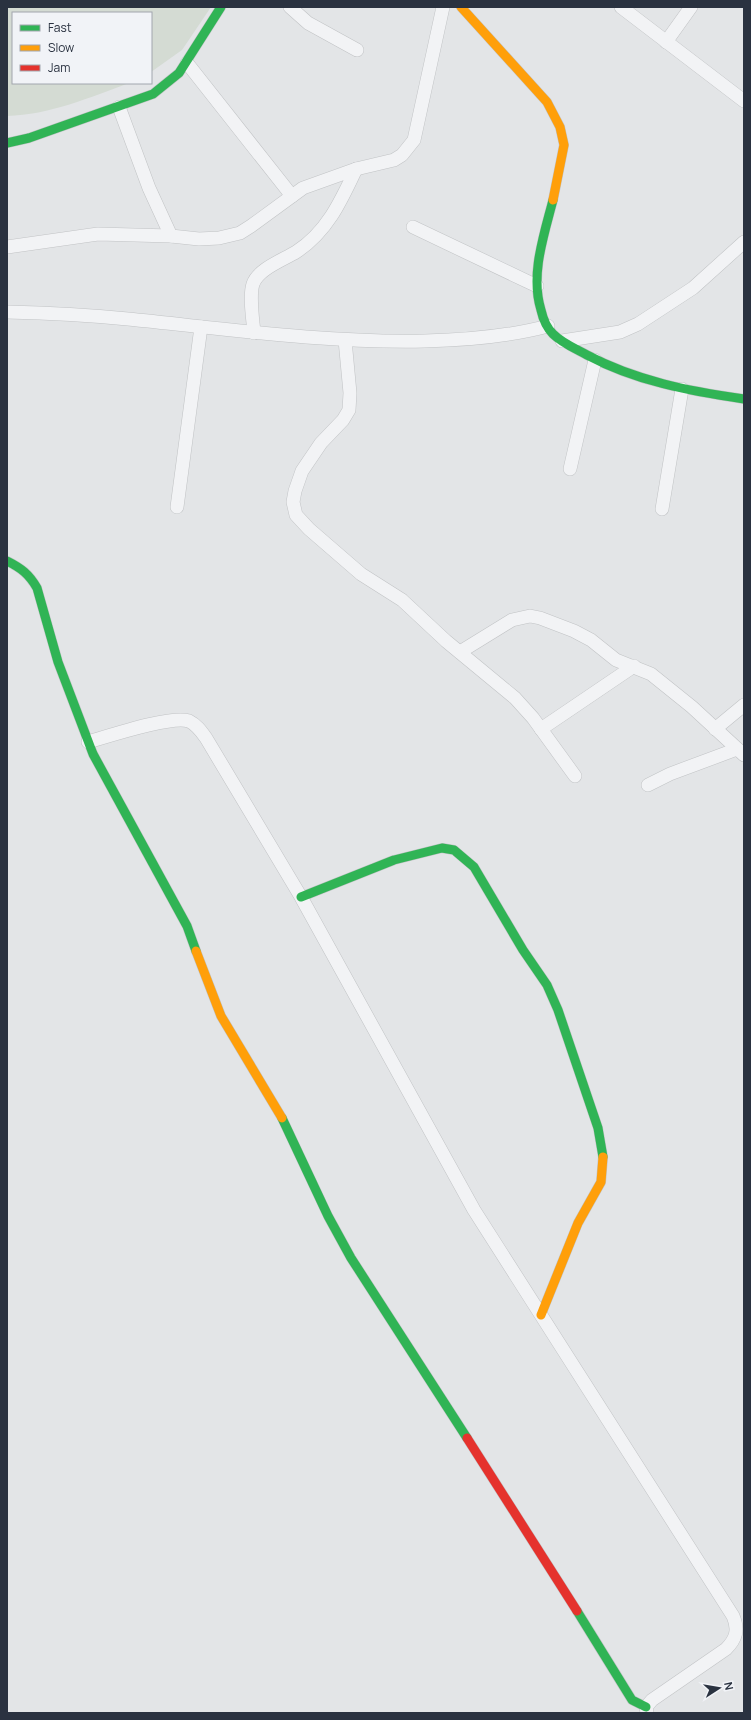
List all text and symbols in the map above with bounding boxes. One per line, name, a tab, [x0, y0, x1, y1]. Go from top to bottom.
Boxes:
legend	[12, 12, 152, 84]
text: Fast	[48, 19, 72, 36]
text: Slow	[48, 39, 74, 56]
text: Jam	[48, 59, 70, 76]
north arrow	[699, 1668, 739, 1708]
text: N	[721, 1680, 737, 1691]

